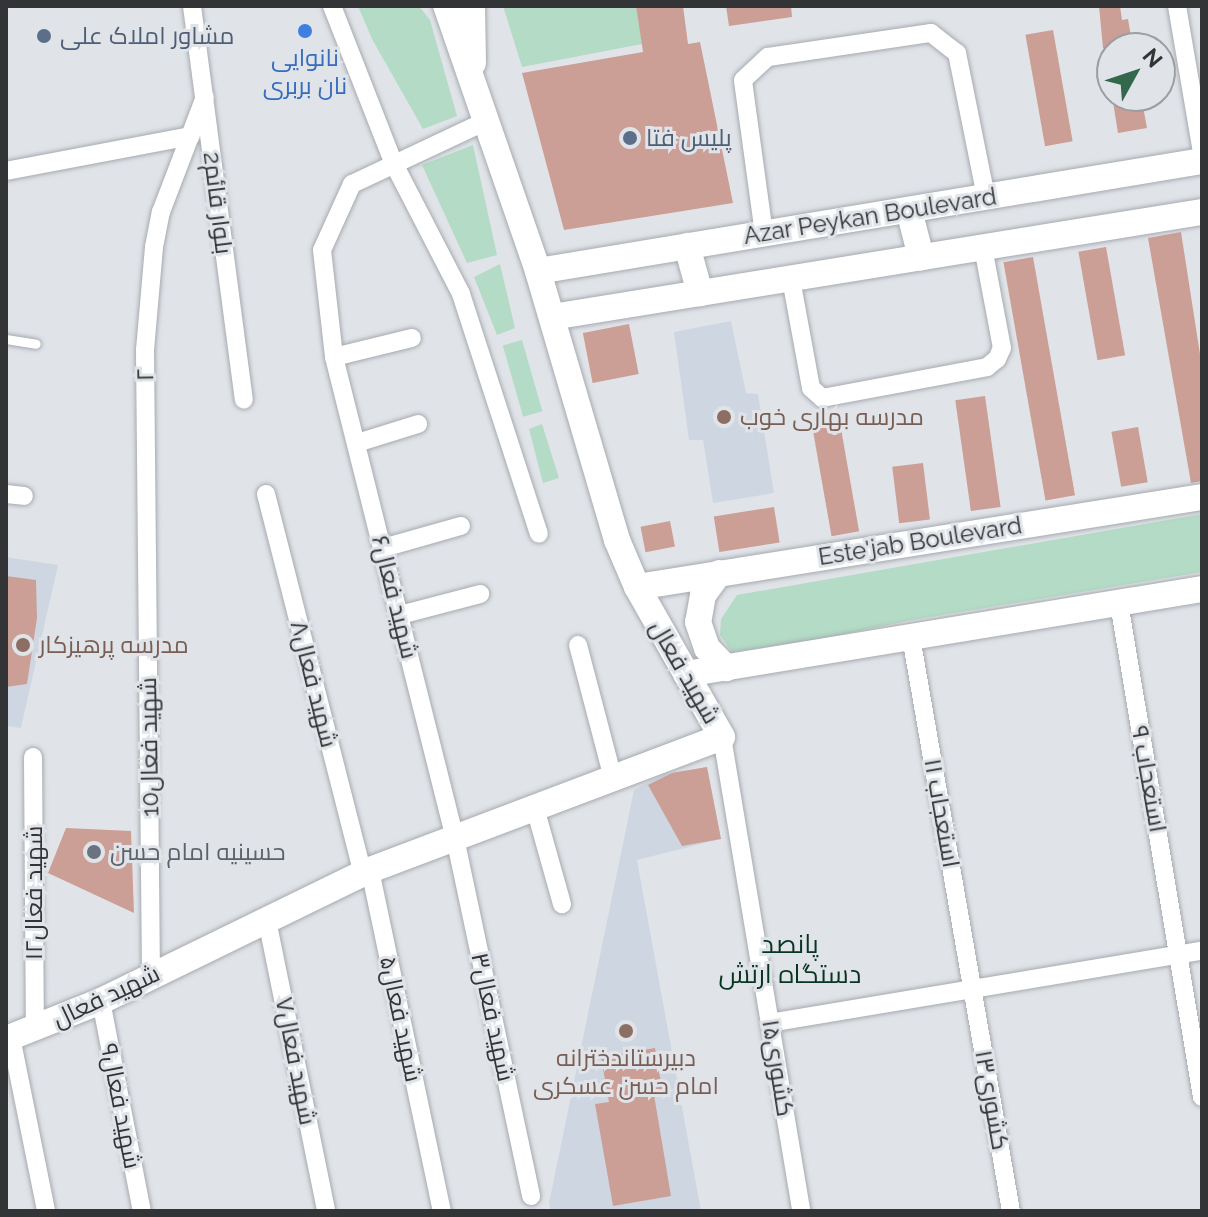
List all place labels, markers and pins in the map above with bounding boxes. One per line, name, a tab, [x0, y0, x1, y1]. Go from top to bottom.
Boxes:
place label: مشاور املاک علی	[60, 22, 234, 50]
marker: نانوایی نان بربری	[296, 22, 314, 40]
marker: مشاور املاک علی	[35, 27, 53, 45]
place label: نانوایی نان بربری	[263, 44, 347, 100]
place label: پلیس فتا	[646, 124, 732, 152]
marker: پلیس فتا	[621, 129, 639, 147]
place label: مدرسه بهاری خوب	[740, 403, 924, 431]
marker: مدرسه بهاری خوب	[715, 408, 733, 426]
place label: مدرسه پرهیزکار	[39, 631, 189, 659]
marker: مدرسه پرهیزکار	[14, 636, 32, 654]
place label: حسینیه امام حسن	[110, 838, 286, 866]
marker: حسینیه امام حسن	[85, 843, 103, 861]
marker: دبیرستاندخترانه امام حسن عسکری	[617, 1022, 635, 1040]
place label: دبیرستاندخترانه امام حسن عسکری	[533, 1044, 719, 1100]

